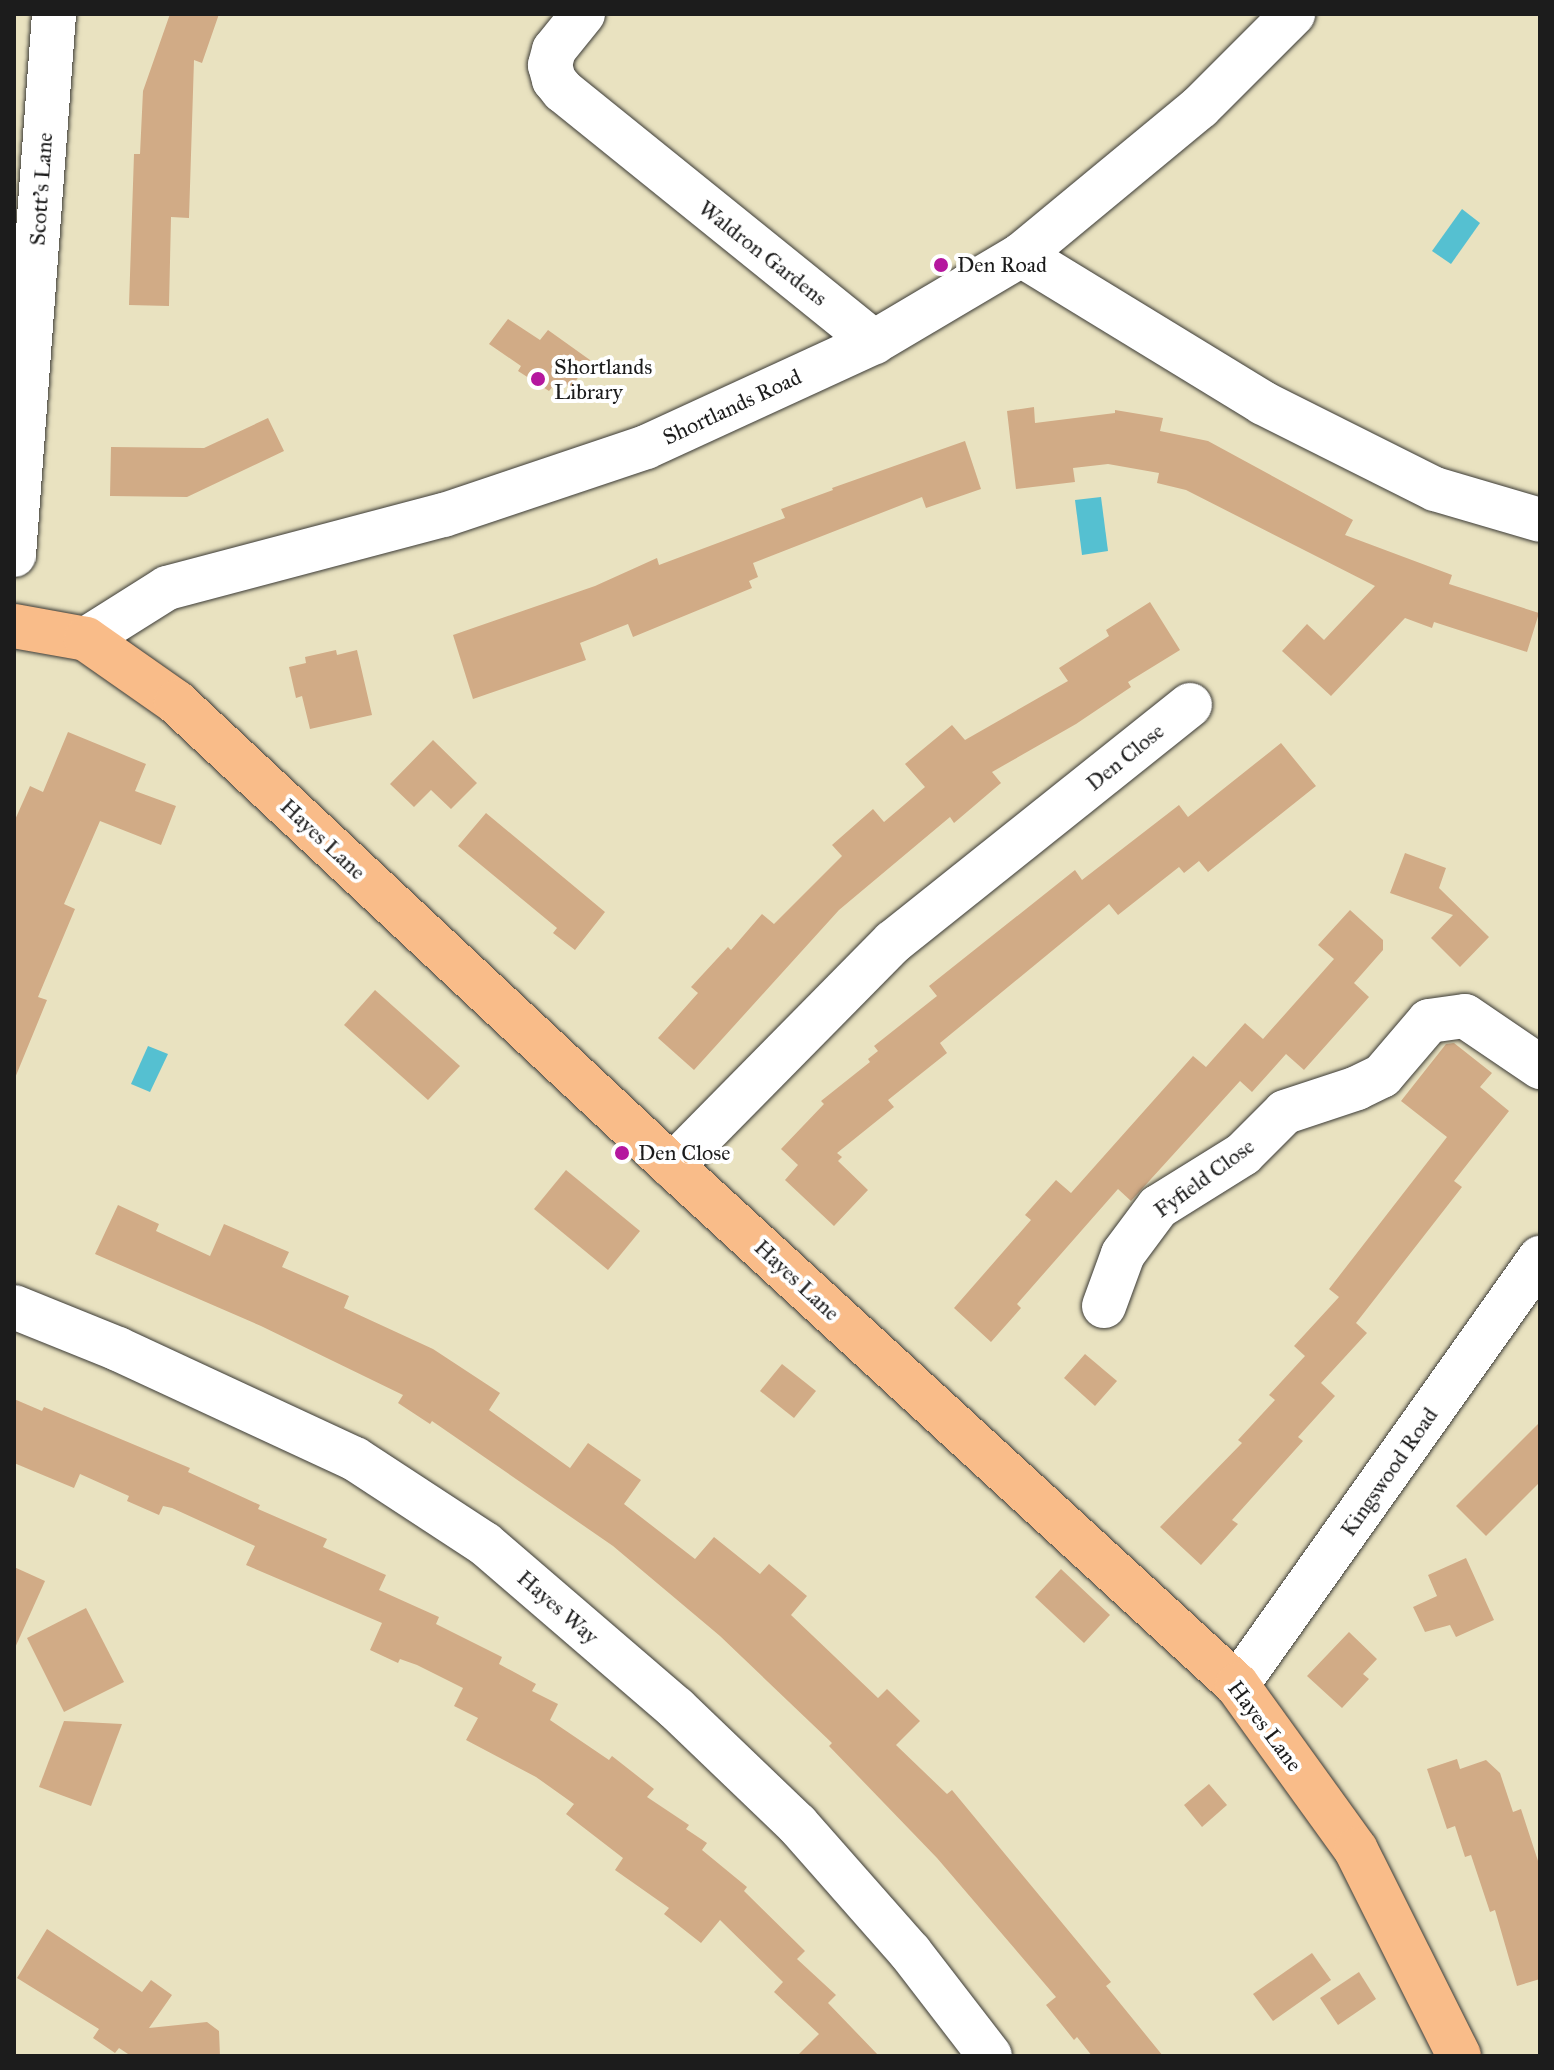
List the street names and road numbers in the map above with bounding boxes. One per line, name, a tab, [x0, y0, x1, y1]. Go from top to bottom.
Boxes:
street label: Scott's Lane	[24, 131, 58, 247]
street label: Waldron Gardens	[694, 195, 832, 311]
street label: Shortlands Road	[659, 363, 805, 451]
street label: Den Close	[1081, 718, 1169, 796]
street label: Hayes Lane	[275, 793, 371, 885]
street label: Fyfield Close	[1149, 1133, 1259, 1223]
street label: Hayes Lane	[749, 1234, 845, 1326]
street label: Kingswood Road	[1335, 1402, 1443, 1542]
street label: Hayes Way	[512, 1564, 604, 1650]
street label: Hayes Lane	[1222, 1675, 1308, 1777]

